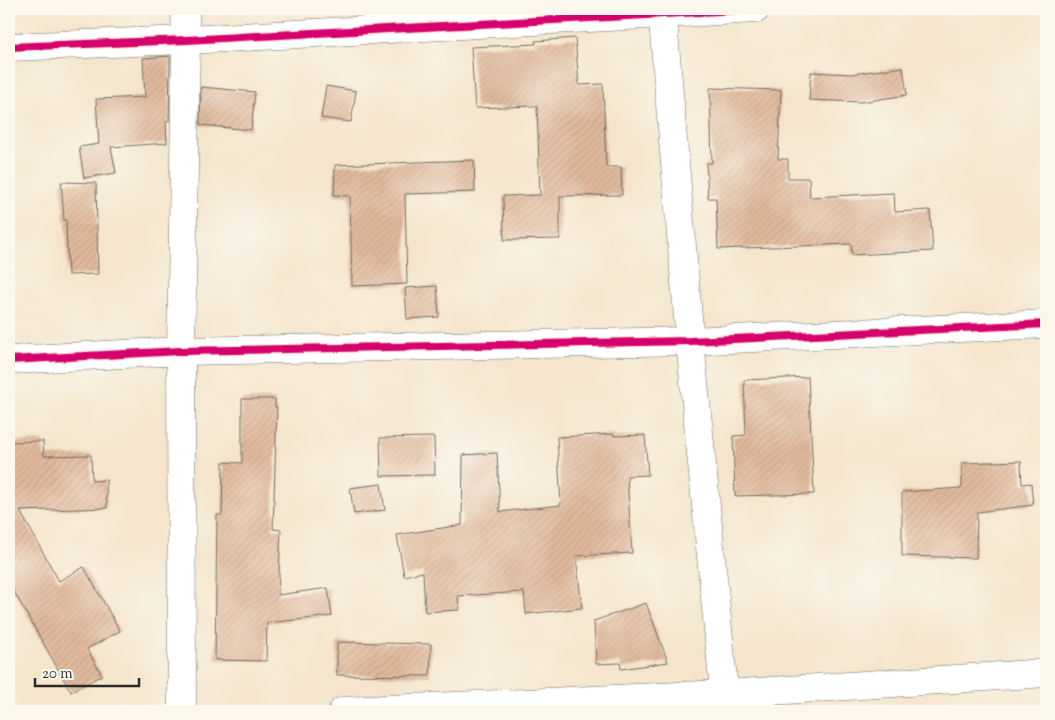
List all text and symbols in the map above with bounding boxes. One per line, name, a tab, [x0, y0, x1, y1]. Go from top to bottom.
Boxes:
scale bar	[35, 655, 139, 687]
text: 20 m	[42, 664, 73, 685]

